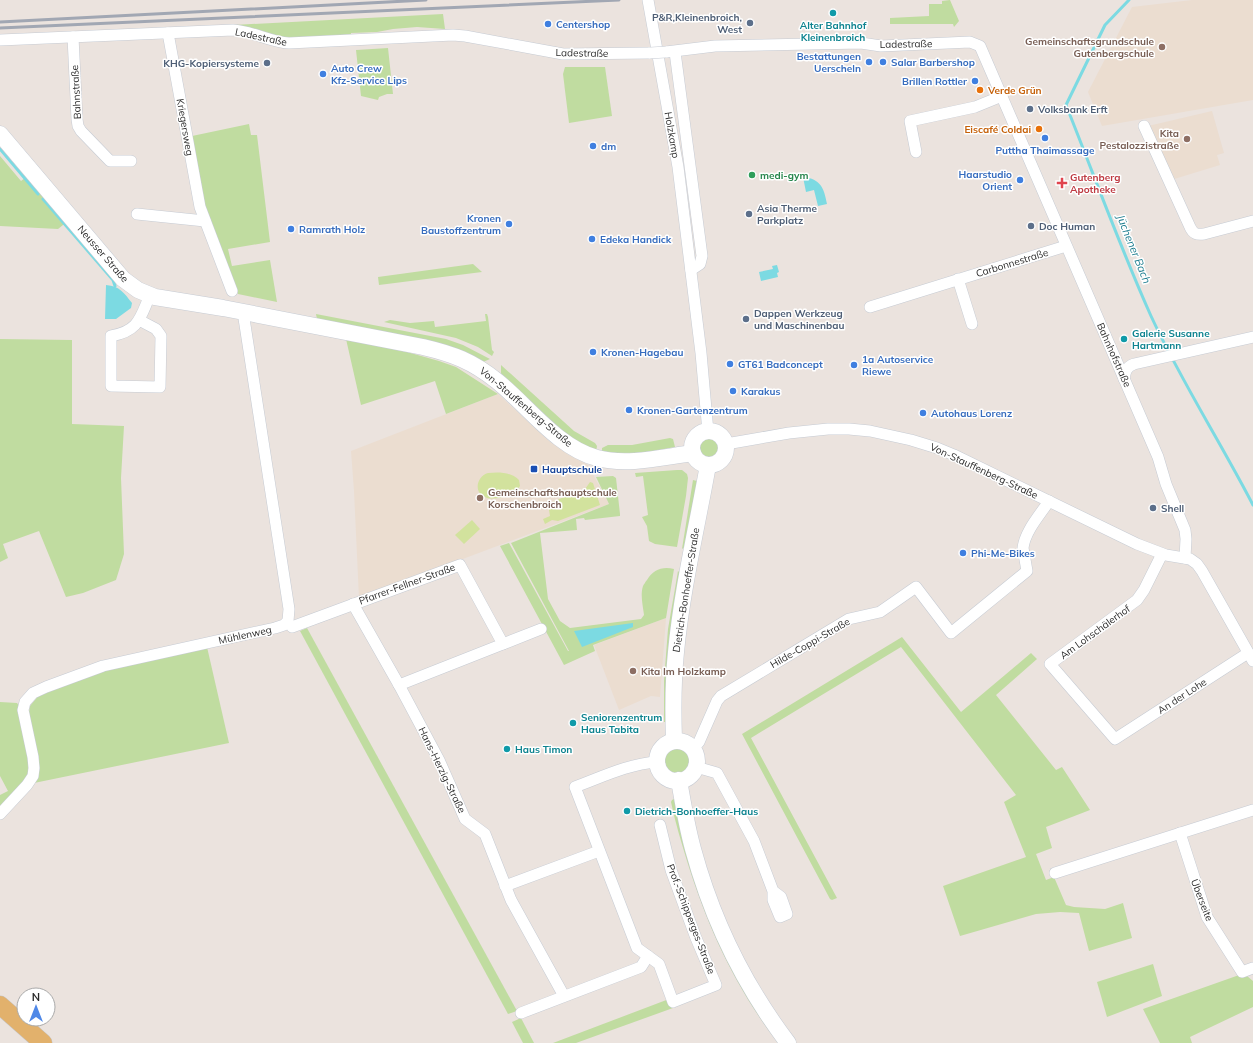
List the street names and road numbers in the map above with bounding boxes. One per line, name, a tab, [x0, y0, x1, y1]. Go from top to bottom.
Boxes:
street label: Ladestraße	[234, 25, 288, 49]
street label: Ladestraße	[880, 37, 932, 51]
street label: Ladestraße	[556, 46, 608, 60]
street label: Bahnstraße	[68, 65, 84, 119]
street label: Kriegersweg	[174, 97, 196, 157]
street label: Holzkamp	[662, 111, 682, 159]
street label: Neusser Straße	[75, 223, 131, 285]
street label: Carbonnestraße	[974, 246, 1050, 280]
street label: Bahnhofstraße	[1094, 321, 1134, 389]
street label: Von-Stauffenberg-Straße	[477, 364, 575, 450]
street label: Von-Stauffenberg-Straße	[928, 440, 1040, 502]
street label: Dietrich-Bonhoeffer-Straße	[670, 527, 702, 653]
street label: Pfarrer-Fellner-Straße	[357, 561, 457, 607]
street label: Am Lohschälerhof	[1057, 602, 1133, 662]
street label: Hilde-Coppi-Straße	[768, 615, 852, 671]
street label: Mühlenweg	[217, 623, 273, 647]
street label: An der Lohe	[1155, 675, 1209, 717]
street label: Hans-Herzig-Straße	[415, 725, 469, 815]
street label: Prof.-Schipperges-Straße	[664, 862, 718, 976]
street label: Überseite	[1188, 877, 1216, 923]

